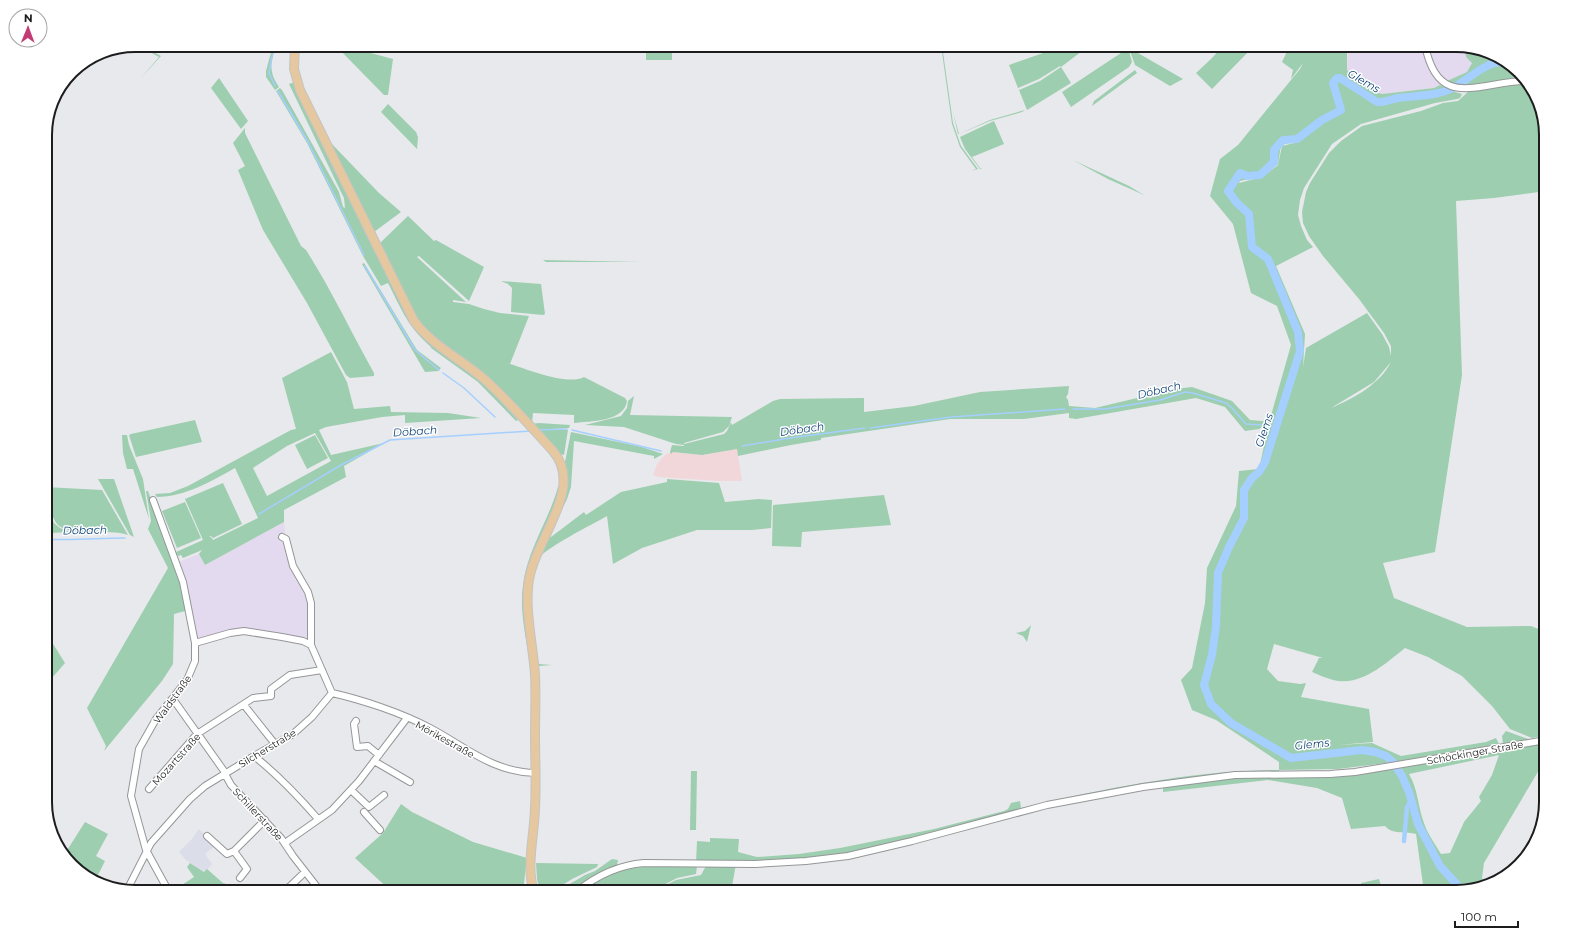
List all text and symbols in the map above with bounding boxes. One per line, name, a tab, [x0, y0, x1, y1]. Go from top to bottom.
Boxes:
north arrow	[8, 8, 48, 48]
text: N	[24, 11, 33, 25]
water label: Glems	[1345, 66, 1383, 96]
water label: Döbach	[1136, 378, 1182, 402]
water label: Glems	[1252, 411, 1276, 449]
water label: Döbach	[779, 419, 825, 439]
water label: Döbach	[392, 422, 438, 440]
water label: Döbach	[63, 523, 107, 537]
street label: Waldstraße	[150, 672, 194, 726]
street label: Mörikestraße	[413, 718, 477, 761]
street label: Silcherstraße	[236, 726, 298, 771]
street label: Mozartstraße	[149, 730, 203, 788]
water label: Glems	[1294, 735, 1331, 753]
street label: Schöckinger Straße	[1426, 738, 1524, 767]
street label: Schillerstraße	[230, 785, 285, 844]
scale bar	[1455, 903, 1518, 929]
text: 100 m	[1461, 909, 1497, 924]

